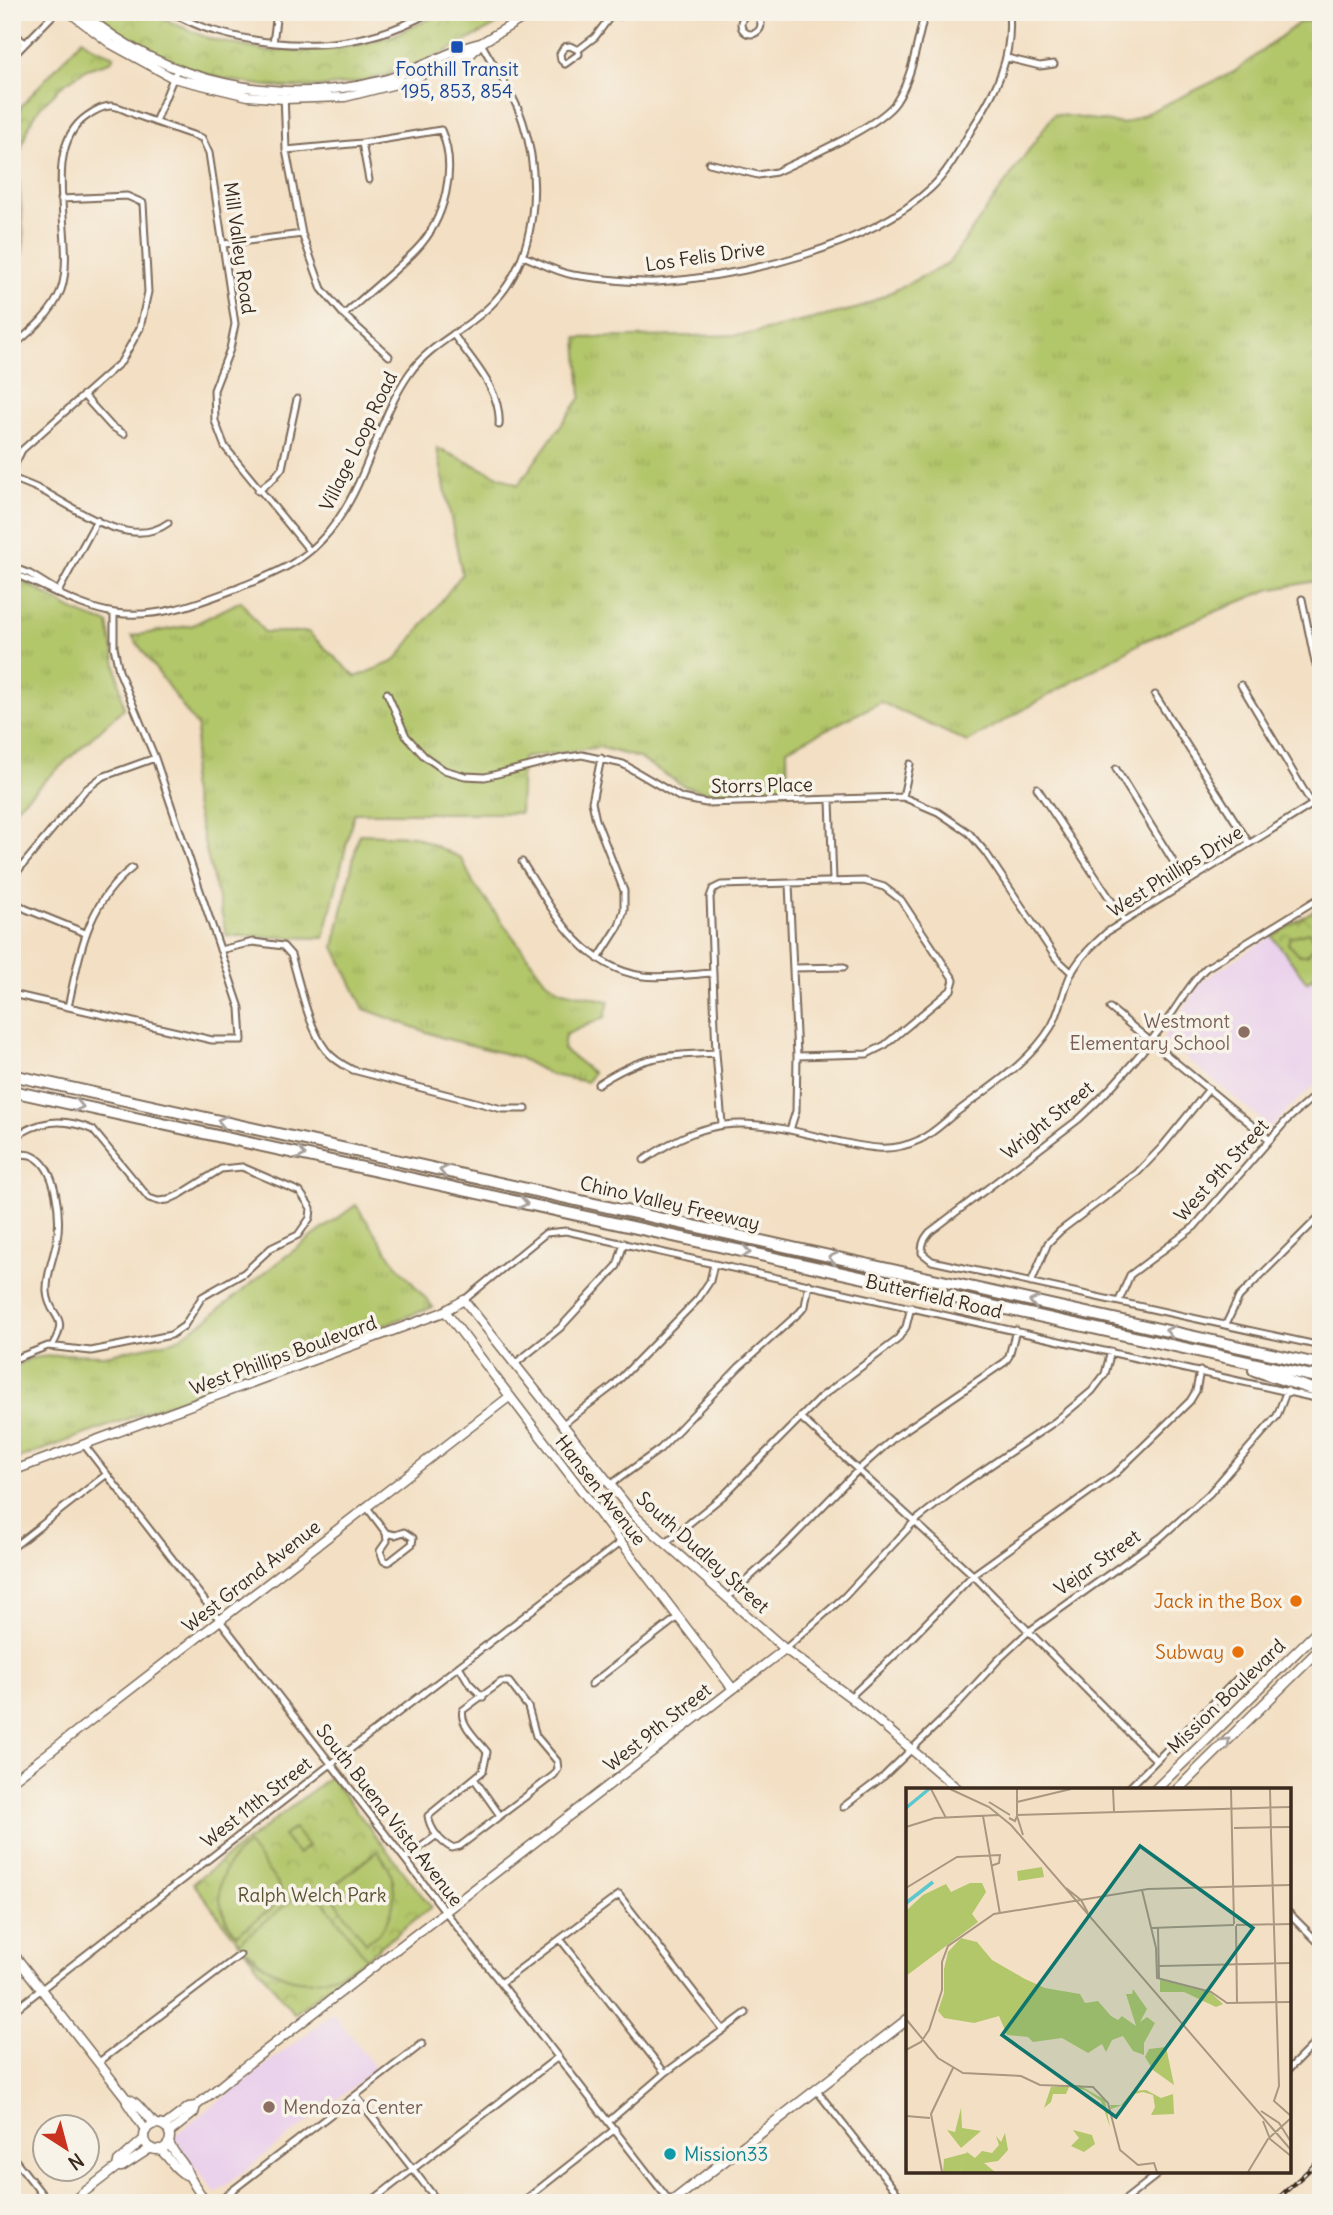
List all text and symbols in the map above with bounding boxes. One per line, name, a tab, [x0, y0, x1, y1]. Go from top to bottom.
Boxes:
marker: Foothill Transit 195, 853, 854	[449, 39, 465, 55]
place label: Foothill Transit 195, 853, 854	[395, 57, 519, 103]
street label: Mill Valley Road	[219, 180, 261, 316]
street label: Los Felis Drive	[644, 236, 766, 276]
street label: Village Loop Road	[314, 367, 402, 515]
street label: Storrs Place	[711, 772, 813, 798]
street label: West Phillips Drive	[1103, 820, 1247, 922]
place label: Westmont Elementary School	[1069, 1009, 1230, 1055]
marker: Westmont Elementary School	[1236, 1024, 1252, 1040]
street label: Wright Street	[996, 1075, 1098, 1165]
one-way arrow	[73, 1097, 85, 1112]
street label: West 9th Street	[1169, 1114, 1273, 1226]
one-way arrow	[216, 1115, 228, 1130]
one-way arrow	[295, 1146, 307, 1161]
one-way arrow	[438, 1164, 450, 1179]
street label: Chino Valley Freeway	[578, 1171, 762, 1235]
one-way arrow	[517, 1195, 529, 1210]
one-way arrow	[739, 1244, 751, 1258]
one-way arrow	[827, 1251, 839, 1266]
street label: Butterfield Road	[863, 1269, 1005, 1323]
one-way arrow	[1028, 1295, 1040, 1310]
street label: West Phillips Boulevard	[186, 1310, 380, 1400]
one-way arrow	[1164, 1324, 1176, 1339]
street label: Hansen Avenue	[550, 1430, 652, 1550]
street label: South Dudley Street	[632, 1486, 774, 1618]
street label: West Grand Avenue	[177, 1515, 325, 1637]
street label: Vejar Street	[1049, 1524, 1145, 1600]
place label: Jack in the Box	[1154, 1589, 1283, 1613]
marker: Jack in the Box	[1288, 1593, 1304, 1609]
street label: Mission Boulevard	[1162, 1634, 1290, 1758]
place label: Subway	[1155, 1640, 1224, 1664]
marker: Subway	[1230, 1644, 1246, 1660]
street label: West 9th Street	[598, 1678, 716, 1776]
street label: South Buena Vista Avenue	[311, 1719, 469, 1911]
one-way arrow	[1218, 1738, 1231, 1751]
street label: West 11th Street	[196, 1751, 316, 1853]
inset map	[906, 1788, 1291, 2173]
park label: Ralph Welch Park	[238, 1883, 387, 1907]
place label: Mendoza Center	[283, 2095, 423, 2119]
marker: Mendoza Center	[261, 2099, 277, 2115]
north arrow	[32, 2114, 102, 2184]
place label: Mission33	[684, 2142, 768, 2166]
marker: Mission33	[662, 2146, 678, 2162]
text: N	[64, 2148, 88, 2175]

